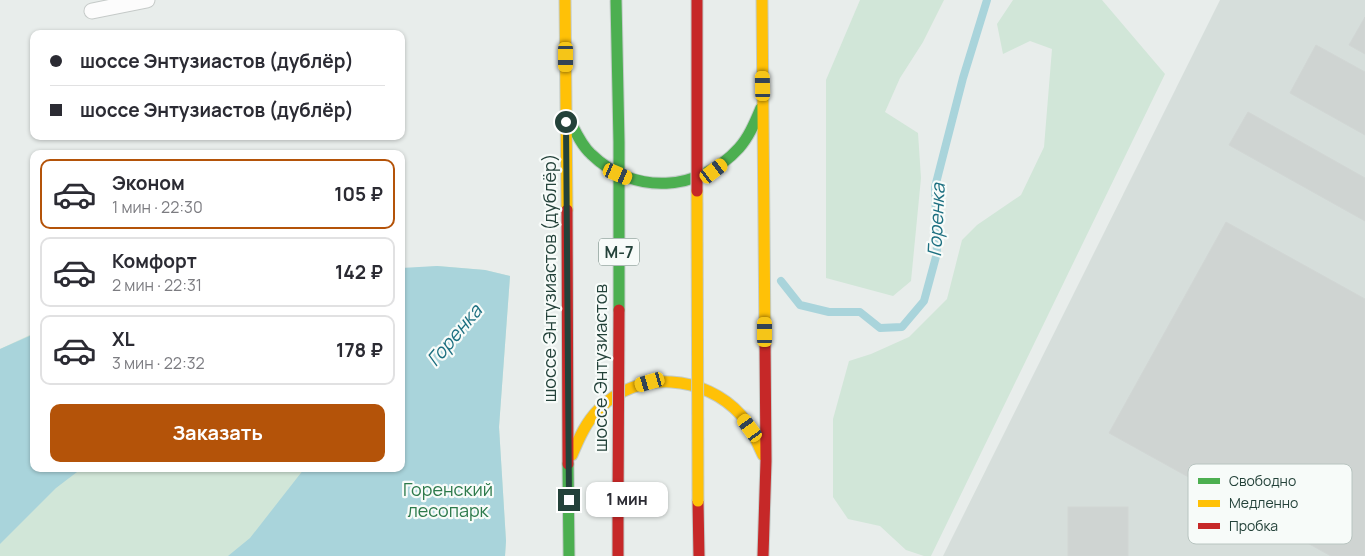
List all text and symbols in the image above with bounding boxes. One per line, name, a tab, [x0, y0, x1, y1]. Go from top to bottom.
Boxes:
car	[558, 42, 573, 72]
text: шоссе Энтузиастов (дублёр)	[80, 48, 354, 74]
car	[755, 71, 770, 101]
text: шоссе Энтузиастов (дублёр)	[80, 97, 354, 123]
route start	[555, 111, 577, 133]
street label: шоссе Энтузиастов (дублёр)	[537, 154, 561, 402]
car	[697, 156, 730, 186]
car	[601, 161, 634, 187]
text: Эконом	[112, 170, 185, 196]
icon: car	[52, 172, 97, 217]
text: 105 ₽	[334, 181, 383, 207]
water label: Горенка	[921, 181, 951, 257]
text: 1 мин · 22:30	[112, 196, 203, 218]
road number: М-7	[599, 238, 639, 266]
text: Комфорт	[112, 248, 197, 274]
icon: car	[52, 250, 97, 295]
text: 142 ₽	[335, 259, 383, 285]
text: 2 мин · 22:31	[112, 274, 202, 296]
street label: шоссе Энтузиастов	[588, 284, 612, 452]
water label: Горенка	[420, 297, 488, 371]
car	[757, 317, 772, 347]
text: XL	[112, 326, 135, 352]
icon: car	[52, 328, 97, 373]
text: 178 ₽	[336, 337, 383, 363]
text: 3 мин · 22:32	[112, 352, 205, 374]
car	[633, 371, 666, 393]
button: Заказать	[50, 404, 385, 462]
car	[735, 411, 764, 445]
legend	[1188, 464, 1352, 544]
text: Свободно	[1229, 471, 1296, 490]
park label: Горенский лесопарк	[403, 477, 493, 522]
callout: 1 мин	[586, 482, 669, 518]
text: 1 мин	[606, 488, 648, 510]
route end	[558, 489, 580, 511]
text: Медленно	[1229, 493, 1298, 512]
text: Пробка	[1229, 516, 1278, 535]

